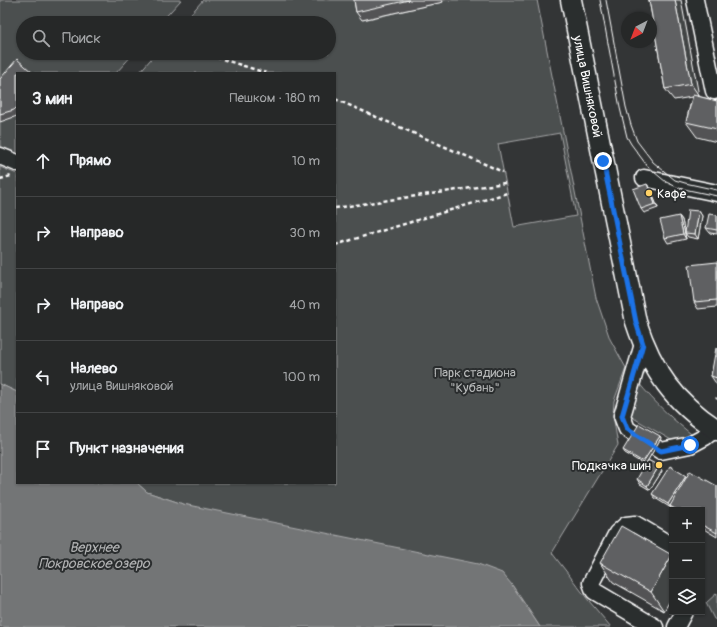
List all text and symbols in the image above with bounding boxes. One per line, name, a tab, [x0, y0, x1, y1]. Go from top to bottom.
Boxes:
north arrow	[621, 12, 657, 48]
search box	[16, 16, 336, 60]
icon: search	[30, 27, 52, 49]
text: Поиск	[62, 29, 101, 48]
street label: улица Вишняковой	[569, 33, 606, 139]
text: 3 мин	[32, 88, 72, 109]
text: Пешком · 180 m	[230, 90, 320, 106]
icon: ahead	[32, 150, 54, 172]
text: Прямо	[70, 151, 111, 170]
route end	[594, 152, 612, 170]
text: 10 m	[292, 153, 320, 169]
place label: Кафе	[657, 186, 687, 202]
marker: Кафе	[644, 188, 654, 198]
icon: right	[32, 222, 54, 244]
text: Направо	[70, 223, 124, 242]
text: 30 m	[290, 225, 320, 241]
icon: right	[32, 294, 54, 316]
text: Направо	[70, 295, 124, 314]
text: 40 m	[289, 297, 320, 313]
text: Налево	[70, 359, 117, 378]
park label: Парк стадиона "Кубань"	[434, 365, 516, 396]
icon: left	[32, 366, 54, 388]
text: 100 m	[283, 369, 320, 385]
text: улица Вишняковой	[70, 378, 173, 394]
route start	[681, 436, 699, 454]
icon: arrive	[32, 438, 54, 460]
text: Пункт назначения	[70, 439, 184, 458]
place label: Подкачка шин	[572, 458, 651, 474]
marker: Подкачка шин	[654, 460, 664, 470]
map controls	[669, 507, 705, 615]
button: +	[669, 507, 705, 543]
water label: Верхнее Покровское озеро	[38, 539, 151, 572]
button: −	[669, 543, 705, 579]
button: layers	[669, 579, 705, 615]

